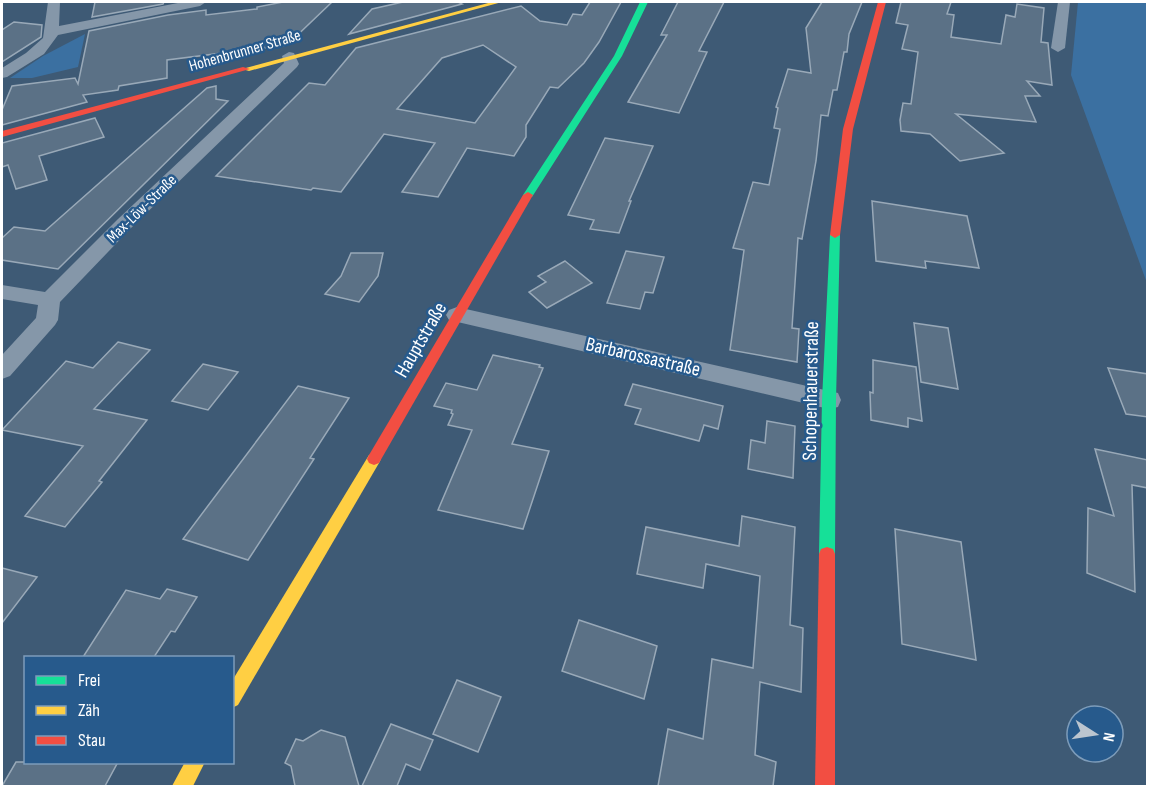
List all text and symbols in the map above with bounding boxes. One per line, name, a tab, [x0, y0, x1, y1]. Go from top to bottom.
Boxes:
street label: Hohenbrunner Straße	[187, 26, 303, 76]
street label: Max-Löw-Straße	[103, 171, 181, 247]
street label: Hauptstraße	[390, 298, 452, 382]
street label: Schopenhauerstraße	[798, 321, 824, 461]
street label: Barbarossastraße	[583, 332, 703, 382]
legend	[24, 656, 234, 764]
text: Frei	[78, 670, 100, 691]
text: Zäh	[78, 700, 100, 721]
north arrow	[1065, 704, 1125, 764]
text: Stau	[78, 730, 106, 751]
text: N	[1098, 731, 1118, 743]

